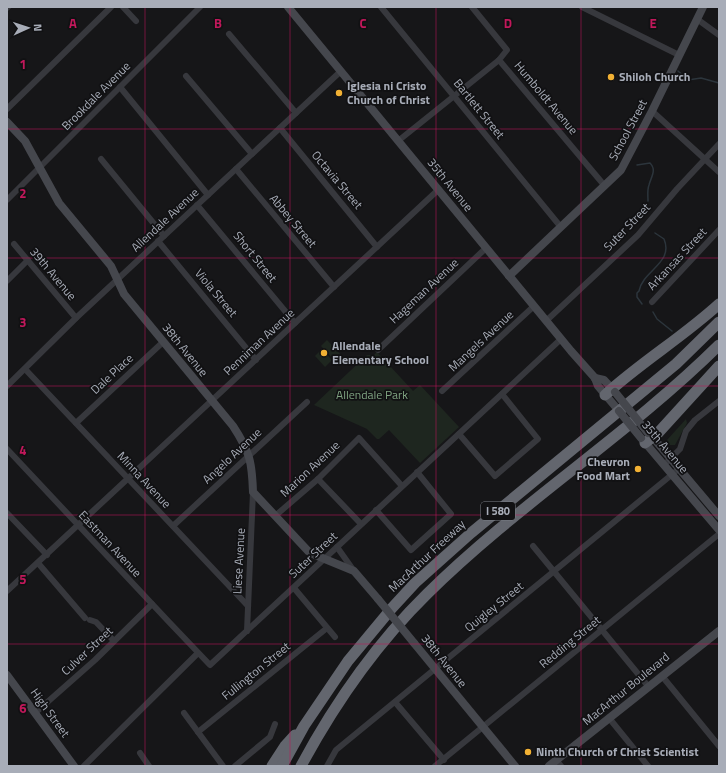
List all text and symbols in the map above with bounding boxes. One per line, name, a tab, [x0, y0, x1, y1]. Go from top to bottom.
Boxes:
north arrow	[8, 8, 48, 48]
text: A	[69, 13, 77, 33]
text: B	[214, 13, 222, 33]
text: C	[359, 13, 367, 33]
text: D	[504, 13, 512, 33]
text: E	[649, 13, 657, 33]
text: N	[30, 23, 46, 32]
text: 1	[19, 54, 27, 74]
street label: Brookdale Avenue	[57, 57, 135, 135]
street label: Humboldt Avenue	[510, 57, 583, 139]
place label: Shiloh Church	[619, 67, 690, 86]
marker: Shiloh Church	[606, 72, 616, 82]
street label: Bartlett Street	[449, 75, 510, 143]
place label: Iglesia ni Cristo Church of Christ	[347, 76, 431, 109]
marker: Iglesia ni Cristo Church of Christ	[334, 88, 344, 98]
street label: School Street	[603, 95, 652, 164]
street label: Octavia Street	[307, 146, 368, 214]
street label: 35th Avenue	[423, 154, 478, 216]
text: 2	[19, 183, 27, 203]
street label: Allendale Avenue	[127, 183, 203, 256]
street label: Abbey Street	[265, 190, 322, 252]
street label: Suter Street	[599, 198, 655, 255]
street label: Arkansas Street	[642, 222, 711, 294]
street label: Short Street	[229, 227, 283, 287]
street label: 39th Avenue	[25, 243, 81, 304]
street label: Hageman Avenue	[385, 253, 463, 328]
street label: Viola Street	[190, 264, 243, 322]
street label: Penniman Avenue	[219, 304, 299, 380]
street label: Mangels Avenue	[444, 305, 518, 376]
text: 3	[19, 312, 27, 332]
street label: 38th Avenue	[158, 319, 213, 381]
place label: Allendale Elementary School	[332, 336, 429, 369]
marker: Allendale Elementary School	[319, 348, 329, 358]
street label: Dale Place	[86, 349, 137, 398]
park label: Allendale Park	[336, 385, 408, 404]
street label: 35th Avenue	[637, 416, 693, 477]
street label: Angelo Avenue	[198, 423, 266, 488]
street label: Marion Avenue	[275, 436, 344, 501]
text: 4	[19, 440, 27, 460]
street label: Minna Avenue	[113, 447, 176, 512]
place label: Chevron Food Mart	[577, 452, 631, 485]
marker: Chevron Food Mart	[633, 464, 643, 474]
road number: I 580	[481, 502, 515, 520]
street label: Eastman Avenue	[74, 506, 146, 581]
street label: MacArthur Freeway	[384, 515, 470, 596]
street label: Suter Street	[284, 526, 342, 582]
street label: Liese Avenue	[227, 527, 250, 595]
text: 5	[19, 569, 27, 589]
street label: Quigley Street	[460, 576, 528, 636]
street label: Redding Street	[535, 610, 605, 673]
street label: Culver Street	[56, 621, 117, 680]
street label: 38th Avenue	[417, 630, 472, 692]
street label: Fullington Street	[217, 636, 295, 704]
street label: MacArthur Boulevard	[578, 647, 673, 730]
street label: High Street	[26, 684, 75, 742]
text: 6	[19, 698, 27, 718]
place label: Ninth Church of Christ Scientist	[536, 742, 699, 761]
marker: Ninth Church of Christ Scientist	[523, 747, 533, 757]

